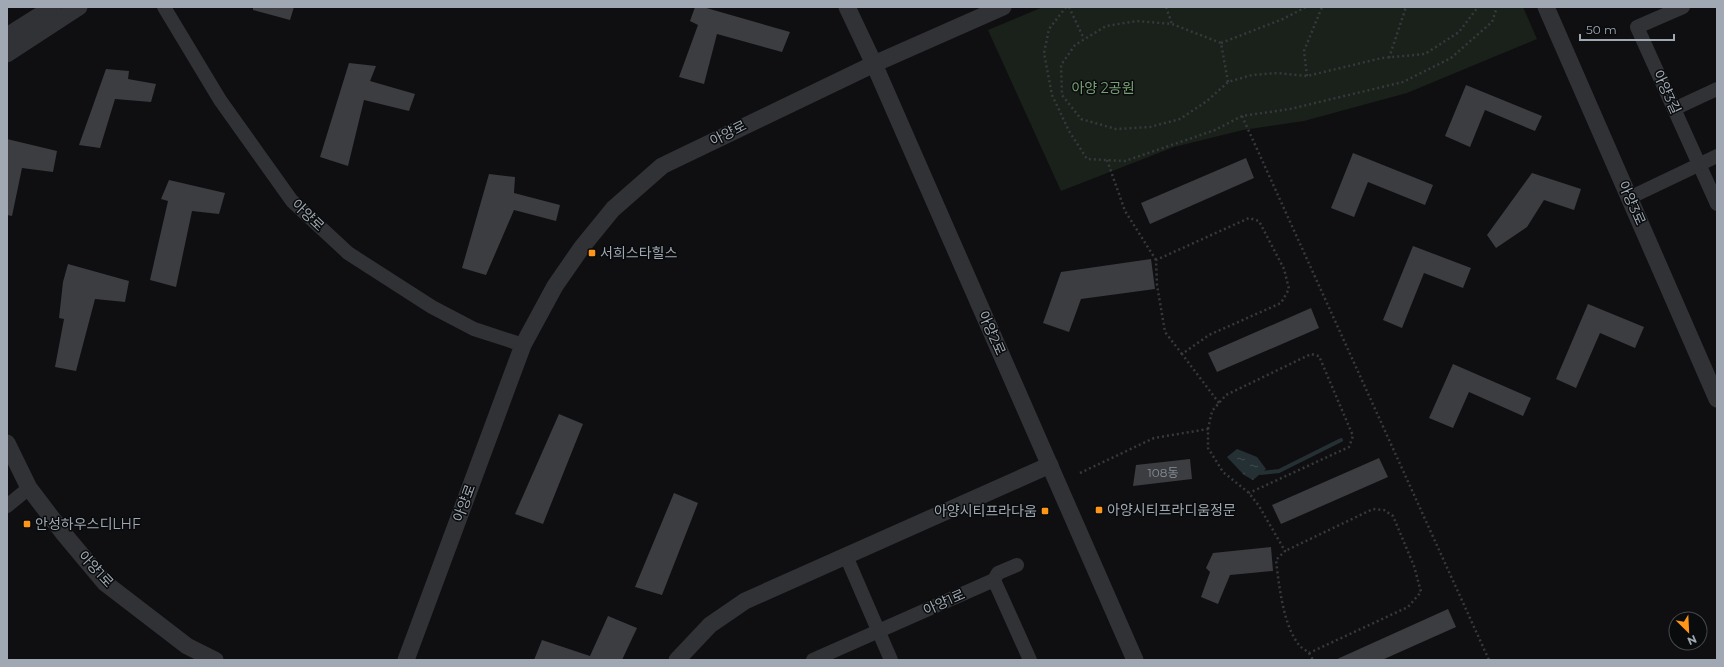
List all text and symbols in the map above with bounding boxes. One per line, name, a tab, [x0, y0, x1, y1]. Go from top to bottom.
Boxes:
scale bar	[1580, 16, 1674, 42]
text: 50 m	[1586, 22, 1617, 37]
street label: 아양3길	[1649, 67, 1685, 117]
park label: 아양 2공원	[1071, 79, 1135, 97]
street label: 아양로	[707, 116, 749, 150]
street label: 아양3로	[1614, 178, 1650, 228]
street label: 아양로	[288, 195, 328, 235]
place label: 서희스타힐스	[600, 244, 677, 262]
marker: 서희스타힐스	[587, 248, 597, 258]
street label: 아양2로	[974, 308, 1010, 358]
house number: 108동	[1148, 465, 1178, 480]
street label: 아양로	[449, 482, 479, 524]
place label: 아양시티프라디움정문	[1107, 501, 1236, 519]
place label: 아양시티프라다움	[934, 502, 1037, 520]
marker: 아양시티프라디움정문	[1094, 505, 1104, 515]
marker: 아양시티프라다움	[1040, 506, 1050, 516]
place label: 안성하우스디LHF	[35, 515, 141, 533]
marker: 안성하우스디LHF	[22, 519, 32, 529]
street label: 아양1로	[75, 547, 118, 591]
street label: 아양1로	[920, 585, 968, 619]
north arrow	[1668, 611, 1708, 651]
text: N	[1685, 632, 1699, 648]

